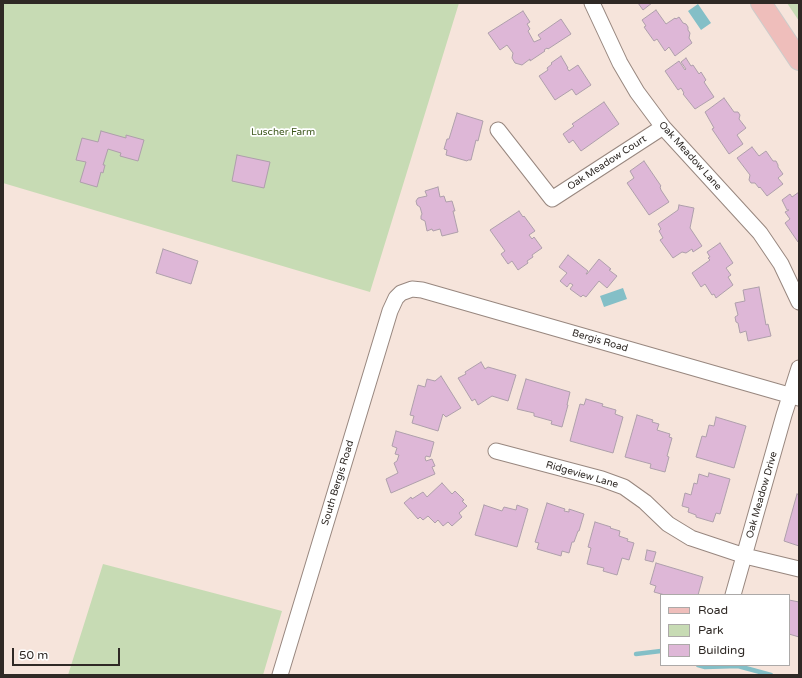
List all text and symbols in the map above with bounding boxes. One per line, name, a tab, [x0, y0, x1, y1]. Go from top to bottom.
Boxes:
street label: Oak Meadow Lane	[656, 119, 724, 193]
park label: Luscher Farm	[251, 126, 315, 138]
street label: Oak Meadow Court	[565, 133, 649, 193]
street label: Bergis Road	[571, 327, 629, 355]
street label: South Bergis Road	[319, 439, 357, 527]
street label: Oak Meadow Drive	[744, 450, 780, 540]
street label: Ridgeview Lane	[544, 459, 620, 491]
legend	[660, 594, 790, 666]
text: Road	[698, 603, 728, 617]
text: Park	[698, 623, 724, 637]
scale bar	[14, 640, 122, 666]
text: Building	[698, 643, 745, 657]
text: 50 m	[19, 648, 48, 662]

